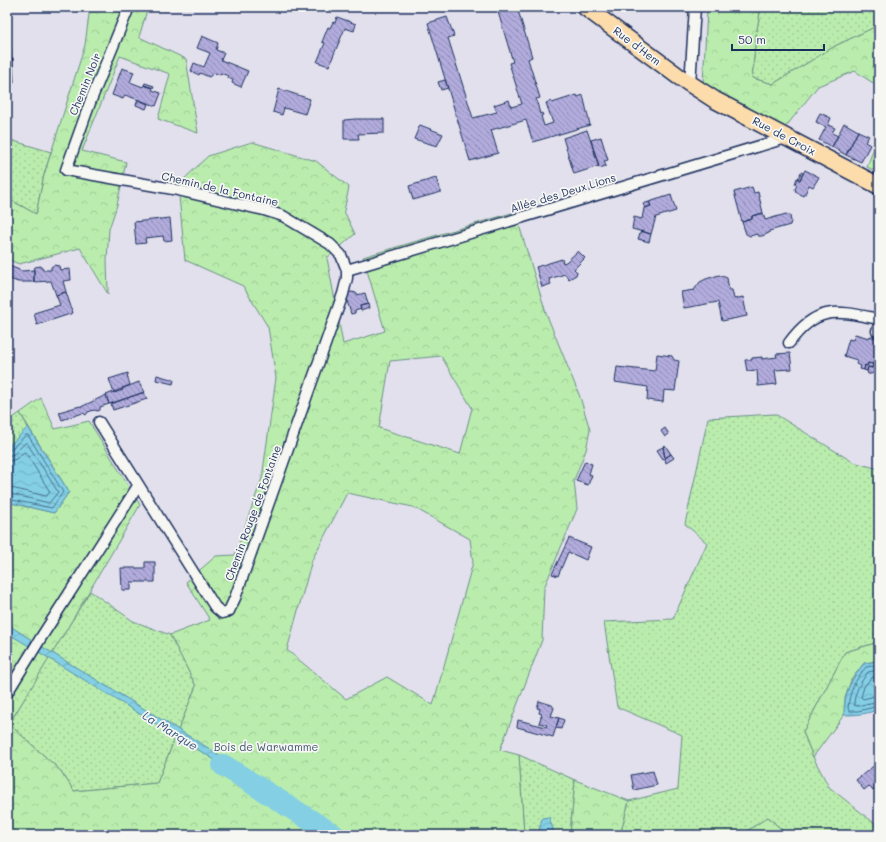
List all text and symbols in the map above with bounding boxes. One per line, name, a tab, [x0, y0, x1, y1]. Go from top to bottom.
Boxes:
street label: Rue d'Hem	[610, 23, 664, 69]
scale bar	[732, 26, 824, 52]
text: 50 m	[738, 31, 766, 47]
street label: Chemin Noir	[65, 50, 104, 117]
street label: Rue de Croix	[750, 113, 819, 159]
street label: Chemin de la Fontaine	[160, 168, 280, 209]
street label: Allée des Deux Lions	[508, 169, 617, 216]
street label: Chemin Rouge de Fontaine	[221, 443, 284, 583]
water label: La Marque	[140, 707, 201, 753]
park label: Bois de Warwamme	[214, 739, 319, 754]

